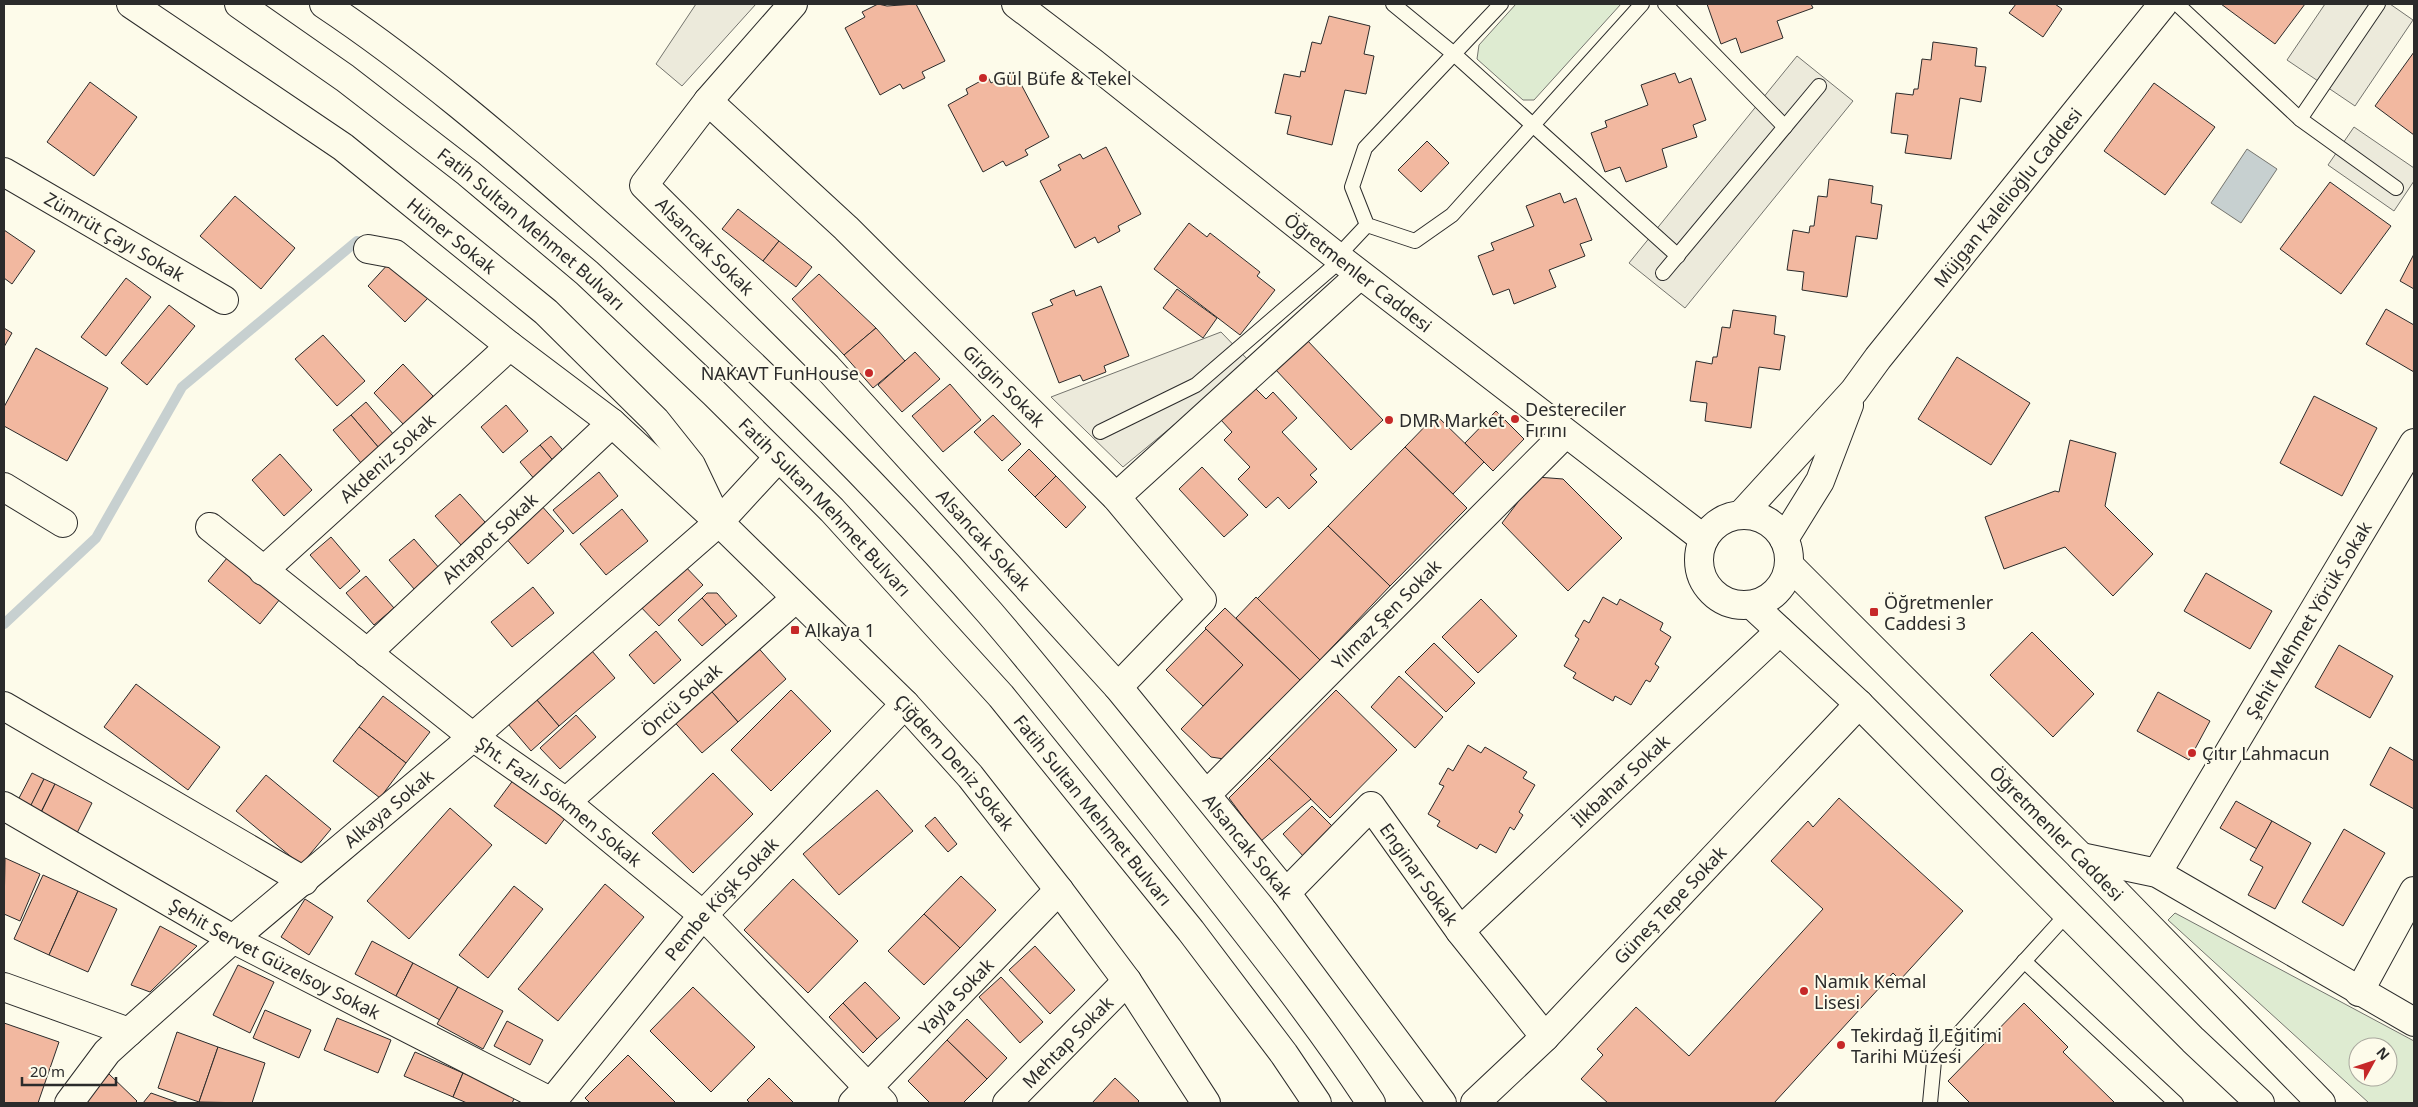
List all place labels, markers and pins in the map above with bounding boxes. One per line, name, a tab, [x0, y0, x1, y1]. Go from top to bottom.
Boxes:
place label: Gül Büfe & Tekel	[993, 66, 1132, 90]
marker: Gül Büfe & Tekel	[977, 72, 989, 84]
place label: NAKAVT FunHouse	[701, 361, 859, 385]
marker: NAKAVT FunHouse	[863, 367, 875, 379]
place label: Destereciler Fırını	[1525, 397, 1627, 442]
place label: DMR Market	[1399, 408, 1505, 432]
marker: Destereciler Fırını	[1509, 413, 1521, 425]
marker: DMR Market	[1383, 414, 1395, 426]
place label: Öğretmenler Caddesi 3	[1884, 590, 1994, 635]
marker: Öğretmenler Caddesi 3	[1868, 606, 1880, 618]
place label: Alkaya 1	[805, 618, 875, 642]
marker: Alkaya 1	[789, 624, 801, 636]
place label: Çıtır Lahmacun	[2202, 741, 2330, 765]
marker: Çıtır Lahmacun	[2186, 747, 2198, 759]
place label: Namık Kemal Lisesi	[1814, 969, 1926, 1014]
marker: Namık Kemal Lisesi	[1798, 985, 1810, 997]
place label: Tekirdağ İl Eğitimi Tarihi Müzesi	[1851, 1023, 2002, 1068]
marker: Tekirdağ İl Eğitimi Tarihi Müzesi	[1835, 1039, 1847, 1051]

